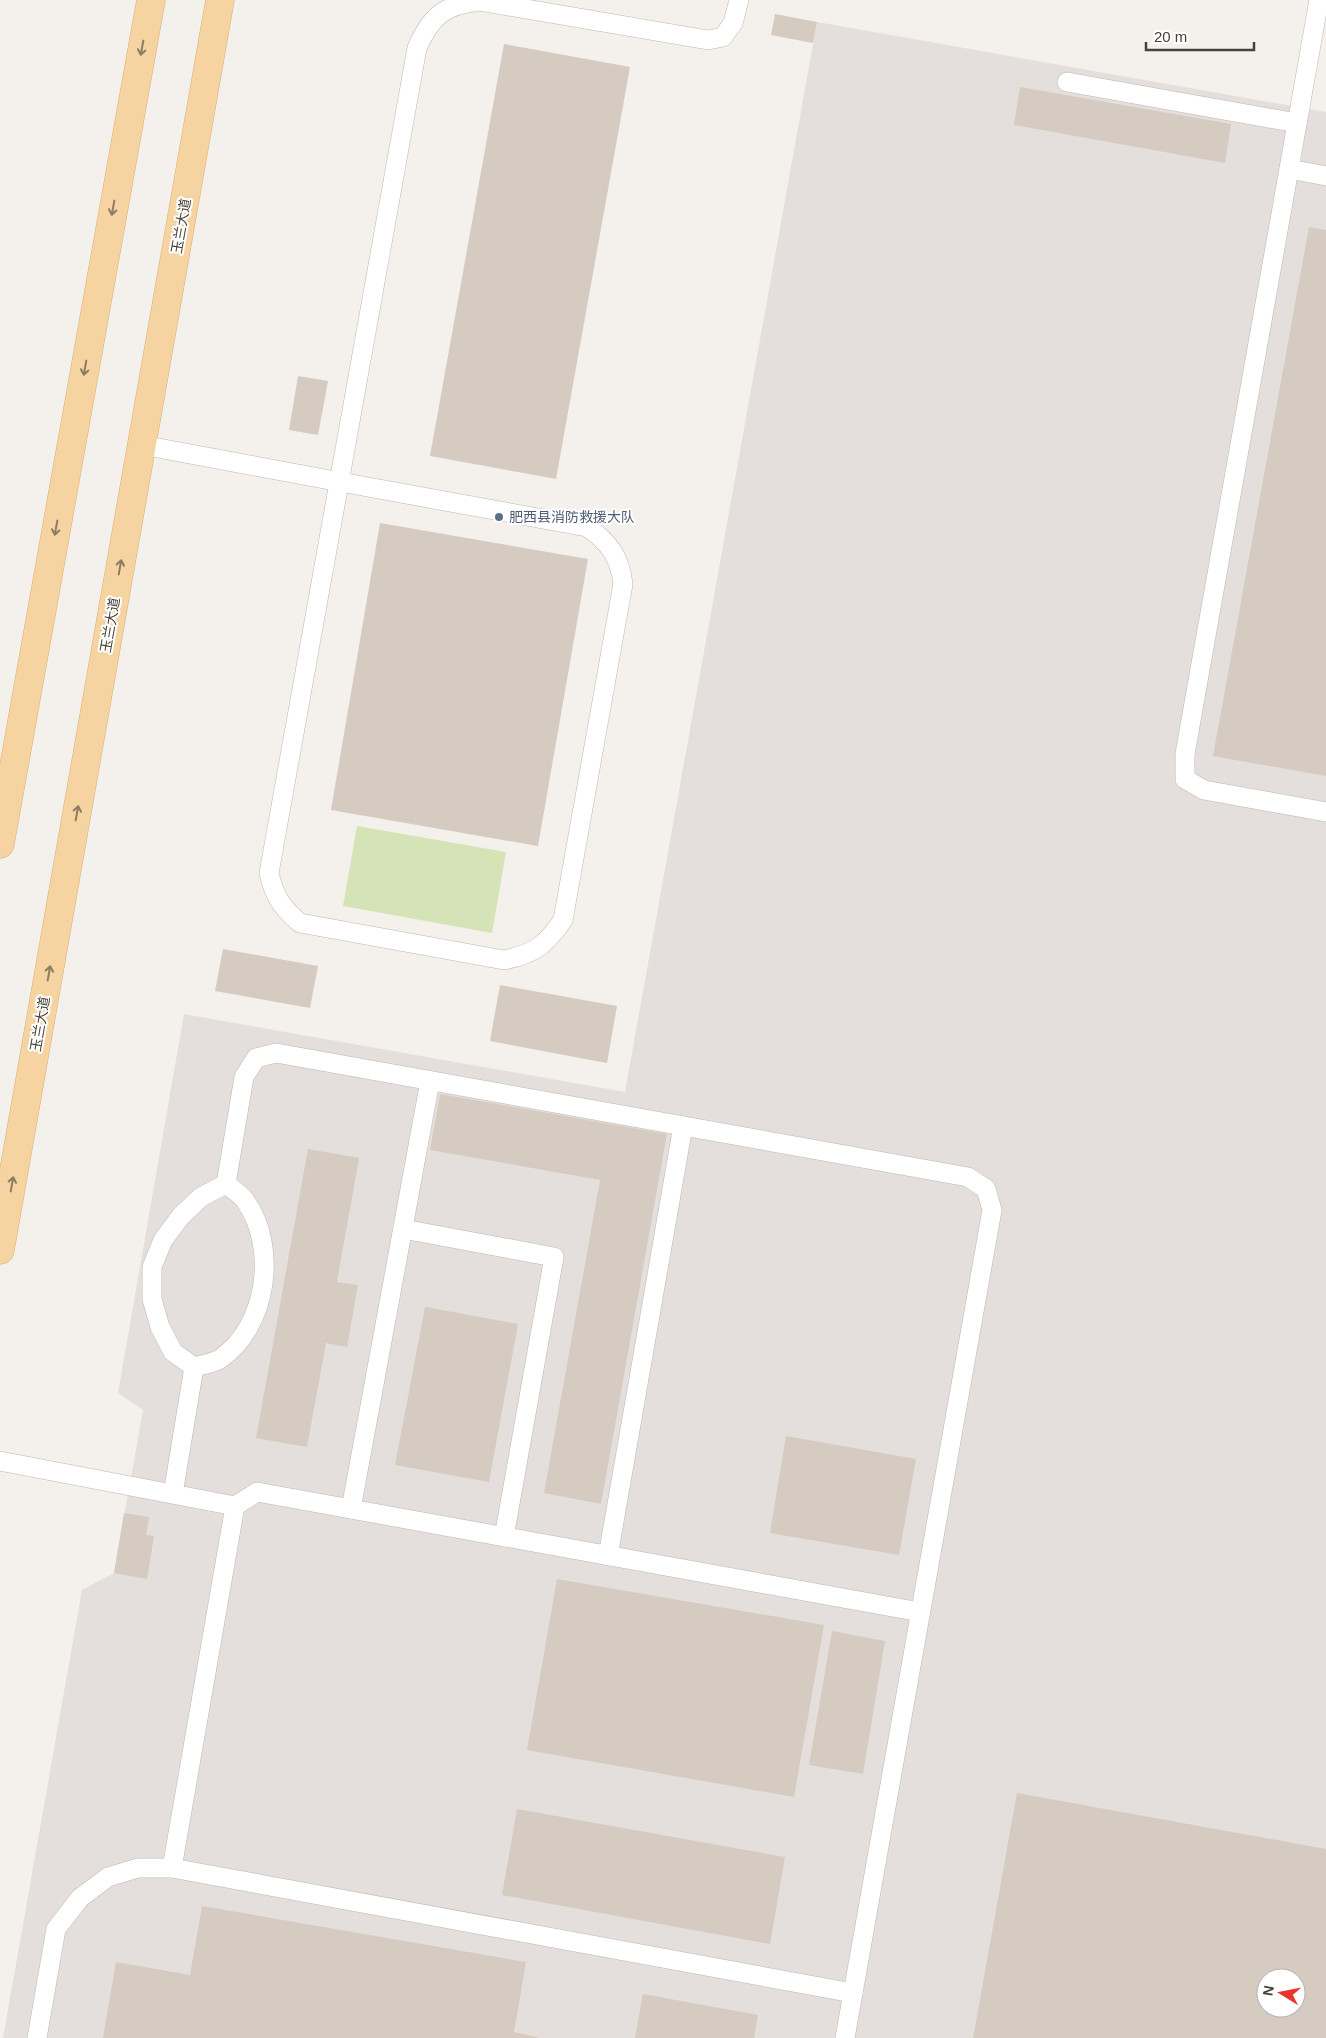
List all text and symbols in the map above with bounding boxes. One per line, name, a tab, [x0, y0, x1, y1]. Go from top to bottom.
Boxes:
scale bar	[1146, 20, 1254, 52]
text: 20 m	[1154, 28, 1187, 45]
one-way arrow	[137, 40, 146, 56]
street label: 玉兰大道	[168, 197, 194, 255]
one-way arrow	[108, 200, 118, 216]
one-way arrow	[79, 360, 89, 376]
place label: 肥西县消防救援大队	[509, 509, 635, 525]
marker: 肥西县消防救援大队	[493, 511, 505, 523]
one-way arrow	[51, 520, 61, 536]
one-way arrow	[116, 559, 126, 575]
street label: 玉兰大道	[97, 596, 123, 654]
one-way arrow	[73, 805, 83, 821]
one-way arrow	[44, 965, 54, 981]
street label: 玉兰大道	[27, 995, 53, 1053]
one-way arrow	[7, 1177, 17, 1193]
north arrow	[1256, 1968, 1306, 2018]
text: N	[1259, 1984, 1277, 1997]

